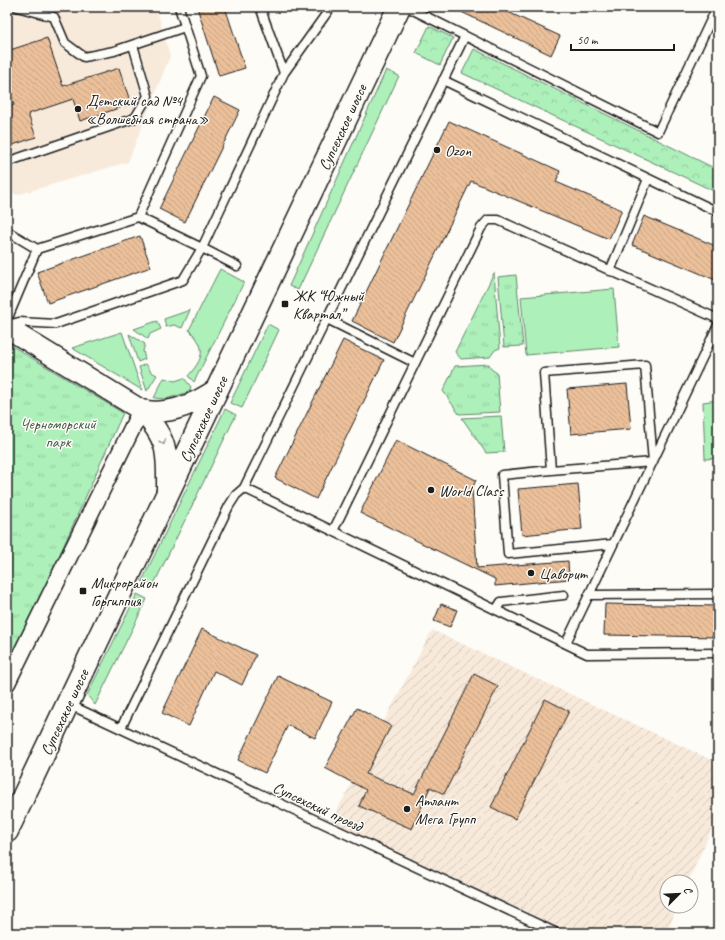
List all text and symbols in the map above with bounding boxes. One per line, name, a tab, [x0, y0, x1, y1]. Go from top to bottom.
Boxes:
scale bar	[571, 26, 674, 52]
text: 50 m	[577, 32, 599, 48]
street label: Супсехское шоссе	[314, 80, 372, 174]
place label: Детский сад №4 «Волшебная страна»	[86, 91, 208, 129]
marker: Детский сад №4 «Волшебная страна»	[73, 104, 83, 114]
place label: Ozon	[445, 141, 472, 161]
marker: Ozon	[432, 145, 442, 155]
place label: ЖК “Южный Квартал”	[293, 286, 365, 324]
marker: ЖК “Южный Квартал”	[280, 299, 290, 309]
street label: Супсехское шоссе	[175, 372, 233, 466]
park label: Черноморский парк	[20, 414, 97, 452]
one-way arrow	[158, 438, 167, 445]
place label: World Class	[439, 481, 505, 501]
marker: World Class	[426, 485, 436, 495]
place label: Цаворит	[539, 564, 589, 584]
marker: Цаворит	[526, 568, 536, 578]
place label: Микрорайон Горгиппия	[91, 573, 159, 611]
marker: Микрорайон Горгиппия	[78, 586, 88, 596]
street label: Супсехское шоссе	[36, 665, 94, 759]
street label: Супсехский проезд	[270, 777, 367, 837]
place label: Атлант Мега Групп	[415, 791, 476, 829]
marker: Атлант Мега Групп	[402, 804, 412, 814]
north arrow	[659, 874, 699, 914]
text: С	[681, 885, 696, 897]

